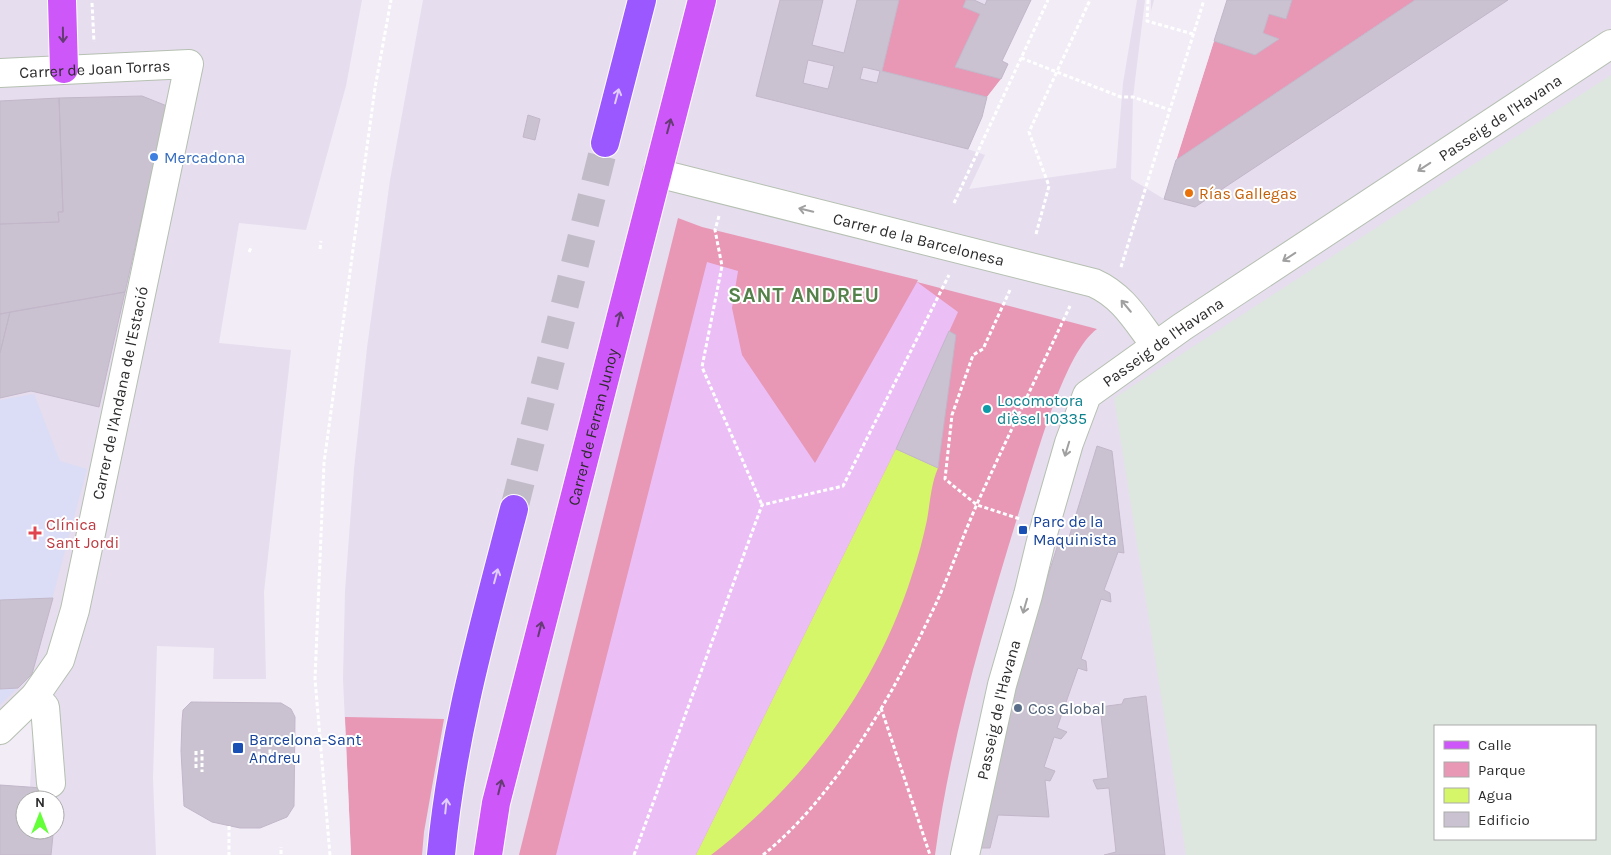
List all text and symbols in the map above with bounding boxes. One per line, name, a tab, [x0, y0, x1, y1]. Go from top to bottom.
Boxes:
one-way arrow	[58, 26, 68, 42]
street label: Carrer de Joan Torras	[19, 55, 171, 82]
street label: Passeig de l'Havana	[1435, 70, 1565, 165]
one-way arrow	[613, 88, 622, 104]
one-way arrow	[665, 119, 675, 135]
place label: Mercadona	[164, 148, 245, 167]
marker: Mercadona	[148, 151, 160, 163]
one-way arrow	[1418, 162, 1432, 172]
place label: Rías Gallegas	[1199, 184, 1297, 203]
marker: Rías Gallegas	[1183, 187, 1195, 199]
one-way arrow	[798, 205, 814, 214]
street label: Carrer de la Barcelonesa	[831, 208, 1007, 270]
one-way arrow	[1282, 252, 1296, 262]
district label: SANT ANDREU	[728, 283, 880, 307]
street label: Carrer de l'Andana de l'Estació	[88, 285, 152, 501]
street label: Passeig de l'Havana	[1098, 293, 1227, 391]
one-way arrow	[1121, 300, 1132, 313]
one-way arrow	[615, 312, 624, 328]
street label: Carrer de Ferran Junoy	[563, 346, 622, 507]
place label: Locomotora dièsel 10335	[997, 391, 1087, 428]
marker: Locomotora dièsel 10335	[981, 403, 993, 415]
one-way arrow	[1061, 441, 1071, 457]
place label: Parc de la Maquinista	[1033, 512, 1117, 549]
place label: Clínica Sant Jordi	[46, 515, 119, 552]
marker: Parc de la Maquinista	[1017, 524, 1029, 536]
marker: Clínica Sant Jordi	[28, 526, 42, 540]
one-way arrow	[492, 569, 501, 585]
one-way arrow	[1019, 598, 1029, 614]
one-way arrow	[536, 622, 546, 638]
street label: Passeig de l'Havana	[972, 637, 1024, 781]
place label: Cos Global	[1028, 699, 1105, 718]
marker: Cos Global	[1012, 702, 1024, 714]
legend	[1434, 725, 1596, 840]
place label: Barcelona-Sant Andreu	[249, 730, 361, 767]
text: Calle	[1478, 736, 1512, 754]
marker: Barcelona-Sant Andreu	[231, 741, 245, 755]
text: Parque	[1478, 761, 1526, 779]
one-way arrow	[496, 779, 505, 795]
text: Agua	[1478, 786, 1512, 804]
north arrow	[15, 790, 65, 840]
text: N	[35, 794, 45, 811]
one-way arrow	[441, 799, 451, 815]
text: Edificio	[1478, 811, 1530, 829]

